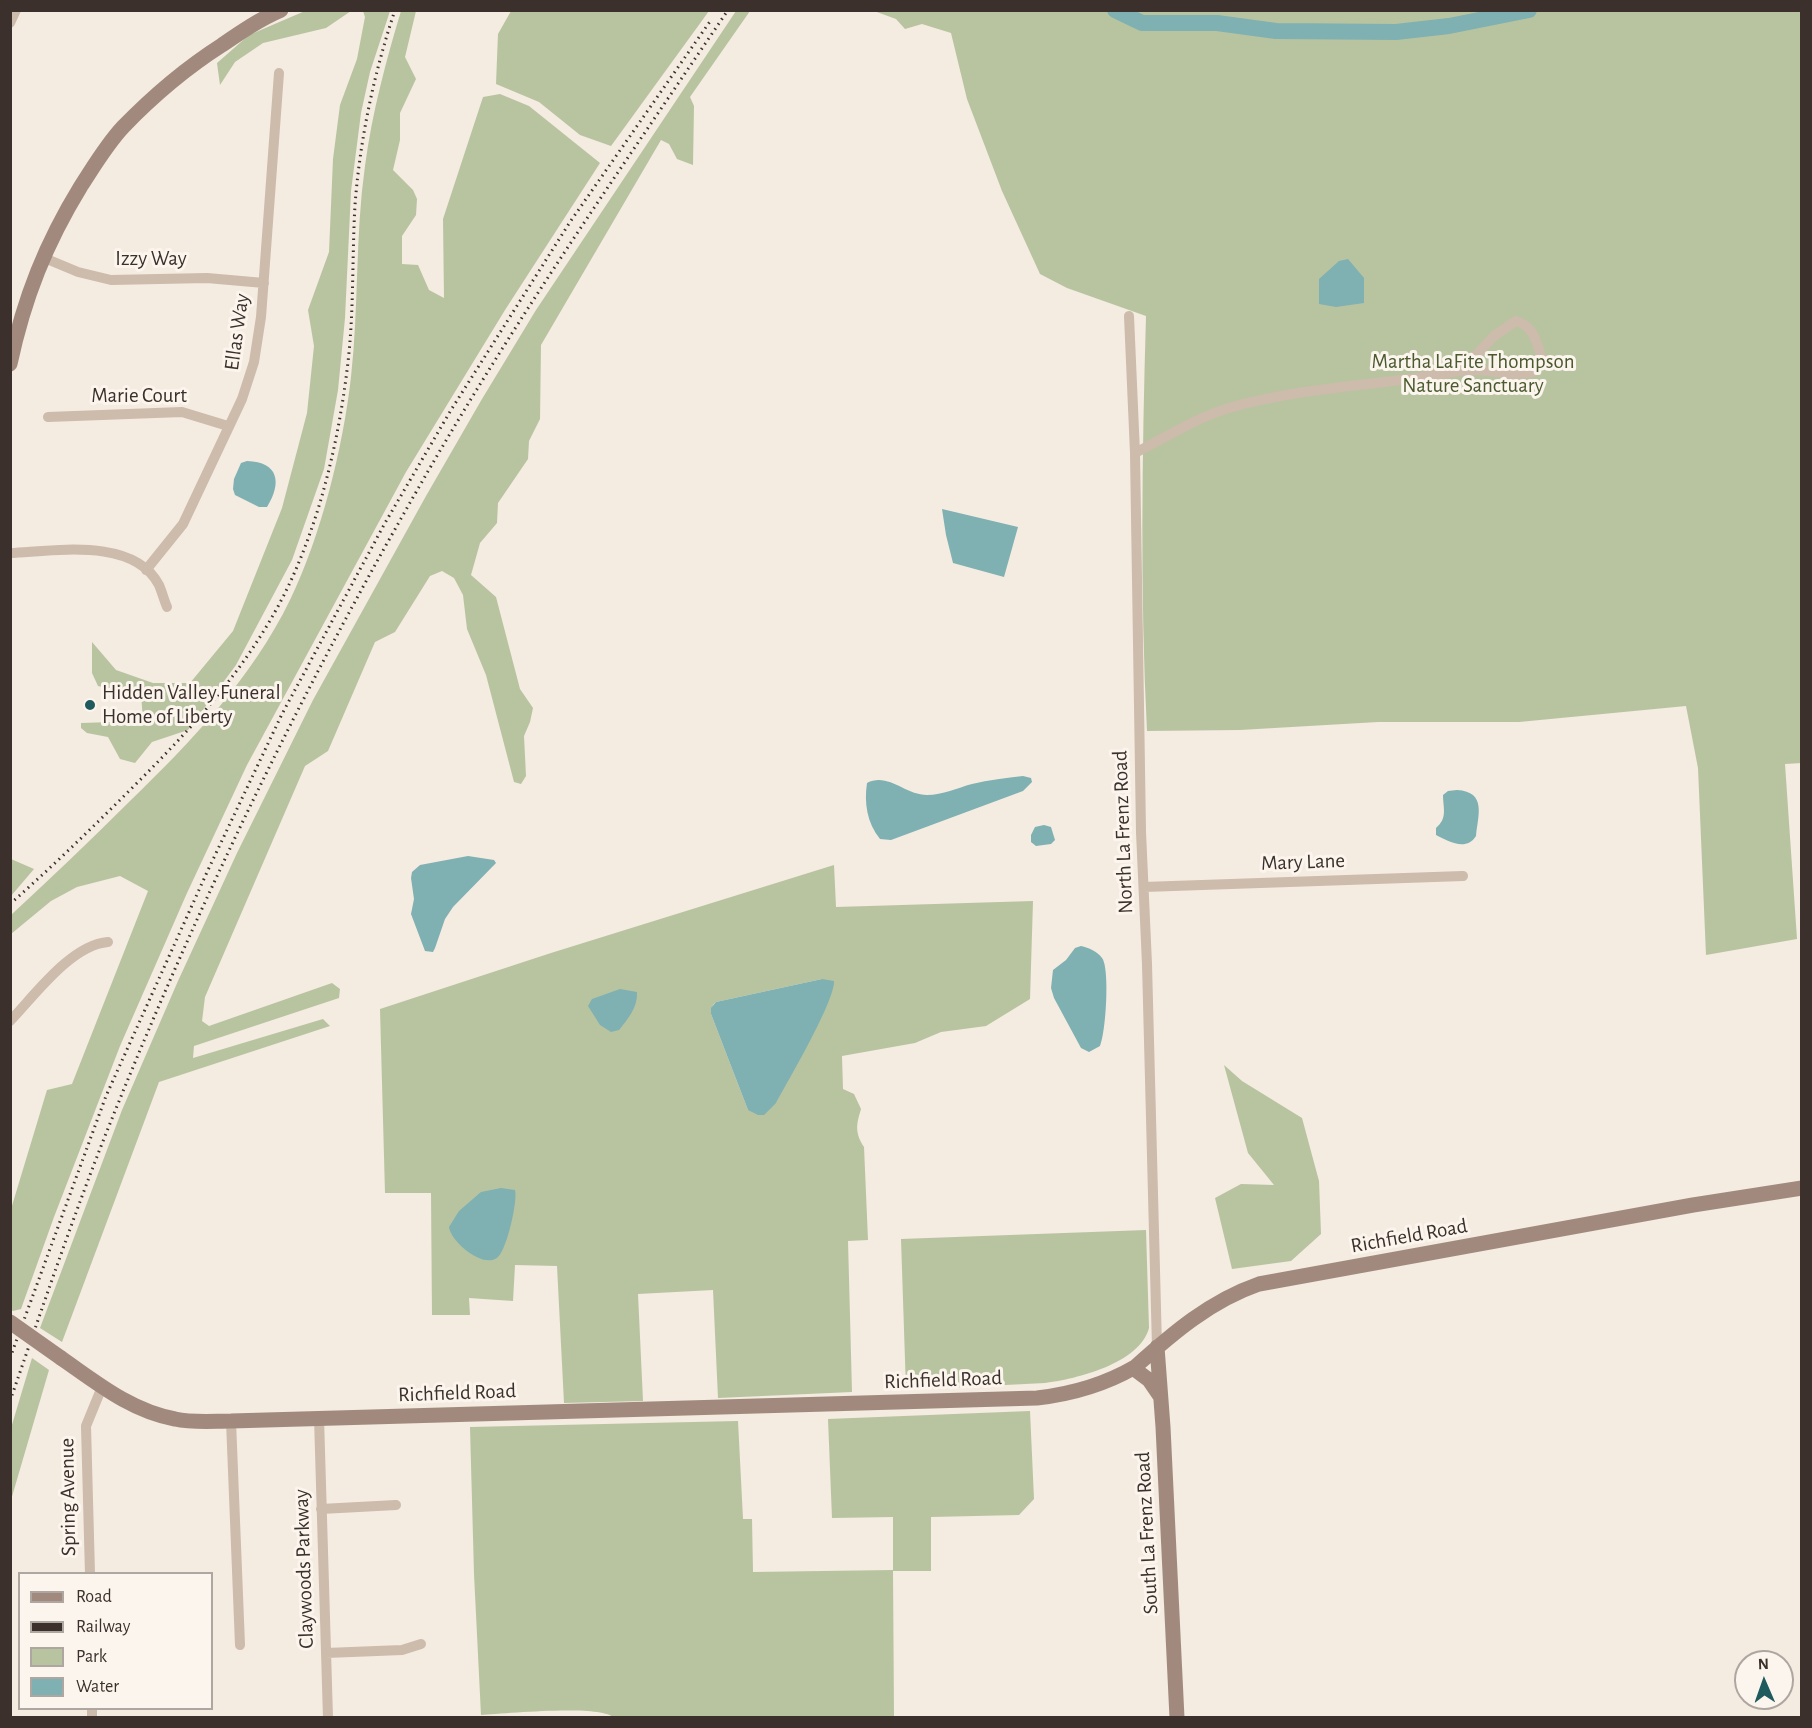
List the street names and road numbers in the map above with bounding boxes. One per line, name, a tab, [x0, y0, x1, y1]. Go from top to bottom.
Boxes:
street label: Izzy Way	[115, 246, 187, 272]
street label: Ellas Way	[219, 292, 255, 372]
street label: Marie Court	[91, 383, 187, 409]
street label: North La Frenz Road	[1108, 750, 1138, 914]
street label: Mary Lane	[1261, 848, 1345, 876]
street label: Richfield Road	[1349, 1213, 1469, 1259]
street label: Richfield Road	[884, 1365, 1002, 1395]
street label: Richfield Road	[398, 1378, 516, 1408]
street label: Spring Avenue	[54, 1438, 82, 1556]
street label: South La Frenz Road	[1130, 1451, 1164, 1615]
street label: Claywoods Parkway	[289, 1489, 319, 1649]

